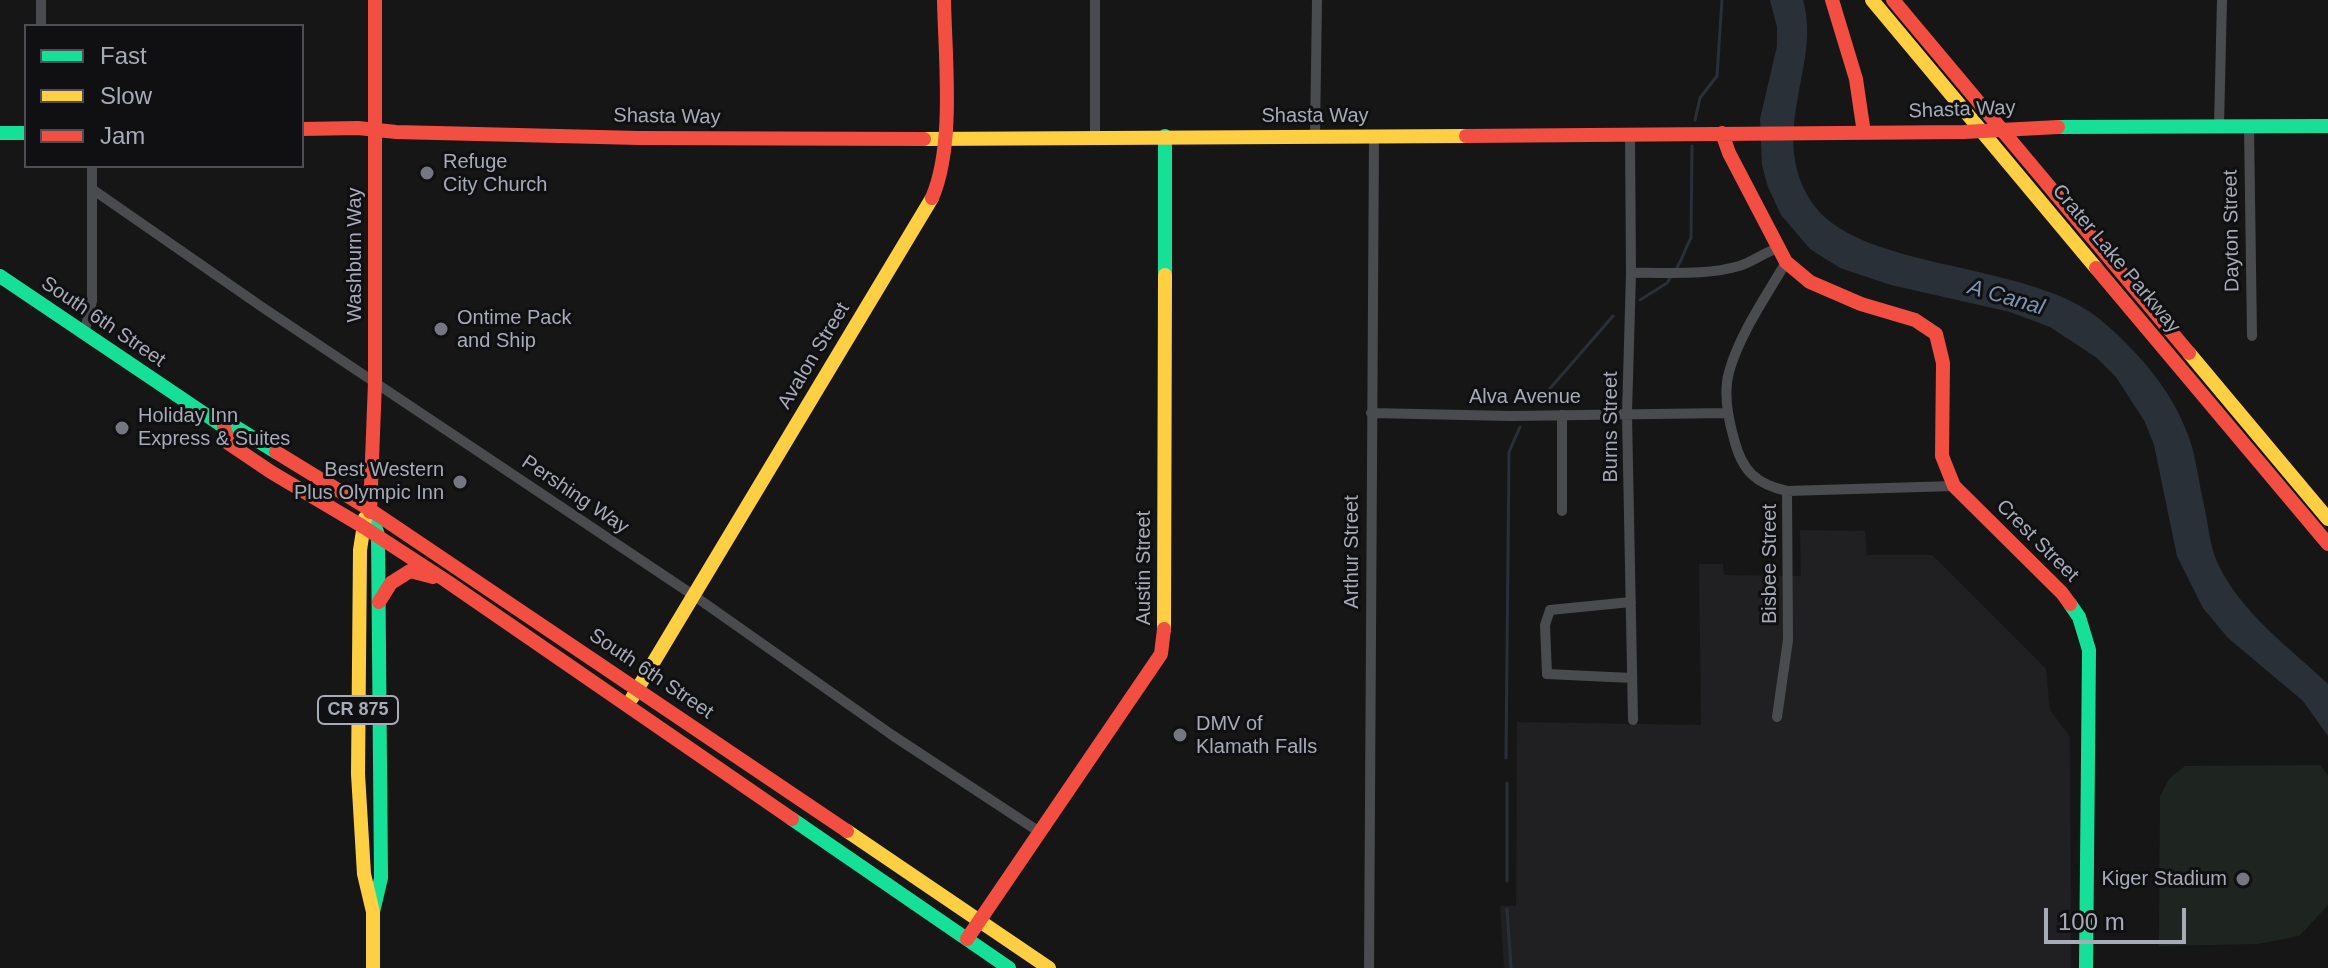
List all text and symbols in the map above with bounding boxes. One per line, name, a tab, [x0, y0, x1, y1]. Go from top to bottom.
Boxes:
legend	[24, 24, 304, 168]
text: Fast	[100, 42, 147, 69]
text: Slow	[100, 82, 152, 109]
street label: Shasta Way	[1908, 96, 2016, 124]
street label: Shasta Way	[613, 104, 721, 130]
street label: Shasta Way	[1261, 104, 1369, 128]
text: Jam	[100, 122, 145, 149]
place label: Refuge City Church	[443, 150, 547, 197]
marker: Refuge City Church	[418, 164, 436, 182]
street label: Dayton Street	[2219, 170, 2245, 292]
street label: Crater Lake Parkway	[2047, 180, 2185, 338]
street label: Washburn Way	[343, 187, 367, 323]
street label: South 6th Street	[36, 272, 170, 372]
water label: A Canal	[1965, 275, 2047, 321]
street label: Avalon Street	[773, 299, 855, 413]
place label: Ontime Pack and Ship	[457, 306, 571, 353]
marker: Ontime Pack and Ship	[432, 320, 450, 338]
street label: Burns Street	[1599, 371, 1623, 483]
street label: Alva Avenue	[1469, 385, 1581, 409]
place label: Holiday Inn Express & Suites	[138, 404, 290, 451]
marker: Holiday Inn Express & Suites	[113, 419, 131, 437]
street label: Pershing Way	[517, 450, 633, 540]
place label: Best Western Plus Olympic Inn	[294, 458, 444, 505]
marker: Best Western Plus Olympic Inn	[451, 473, 469, 491]
street label: Arthur Street	[1340, 495, 1364, 609]
street label: Crest Street	[1991, 495, 2083, 587]
street label: Bisbee Street	[1758, 504, 1782, 624]
street label: Austin Street	[1132, 511, 1156, 625]
street label: South 6th Street	[584, 624, 718, 724]
road number: CR 875	[318, 696, 398, 724]
place label: DMV of Klamath Falls	[1196, 712, 1317, 759]
marker: DMV of Klamath Falls	[1171, 726, 1189, 744]
place label: Kiger Stadium	[2101, 867, 2227, 891]
marker: Kiger Stadium	[2234, 870, 2252, 888]
scale bar	[2048, 892, 2190, 942]
text: 100 m	[2058, 908, 2125, 935]

